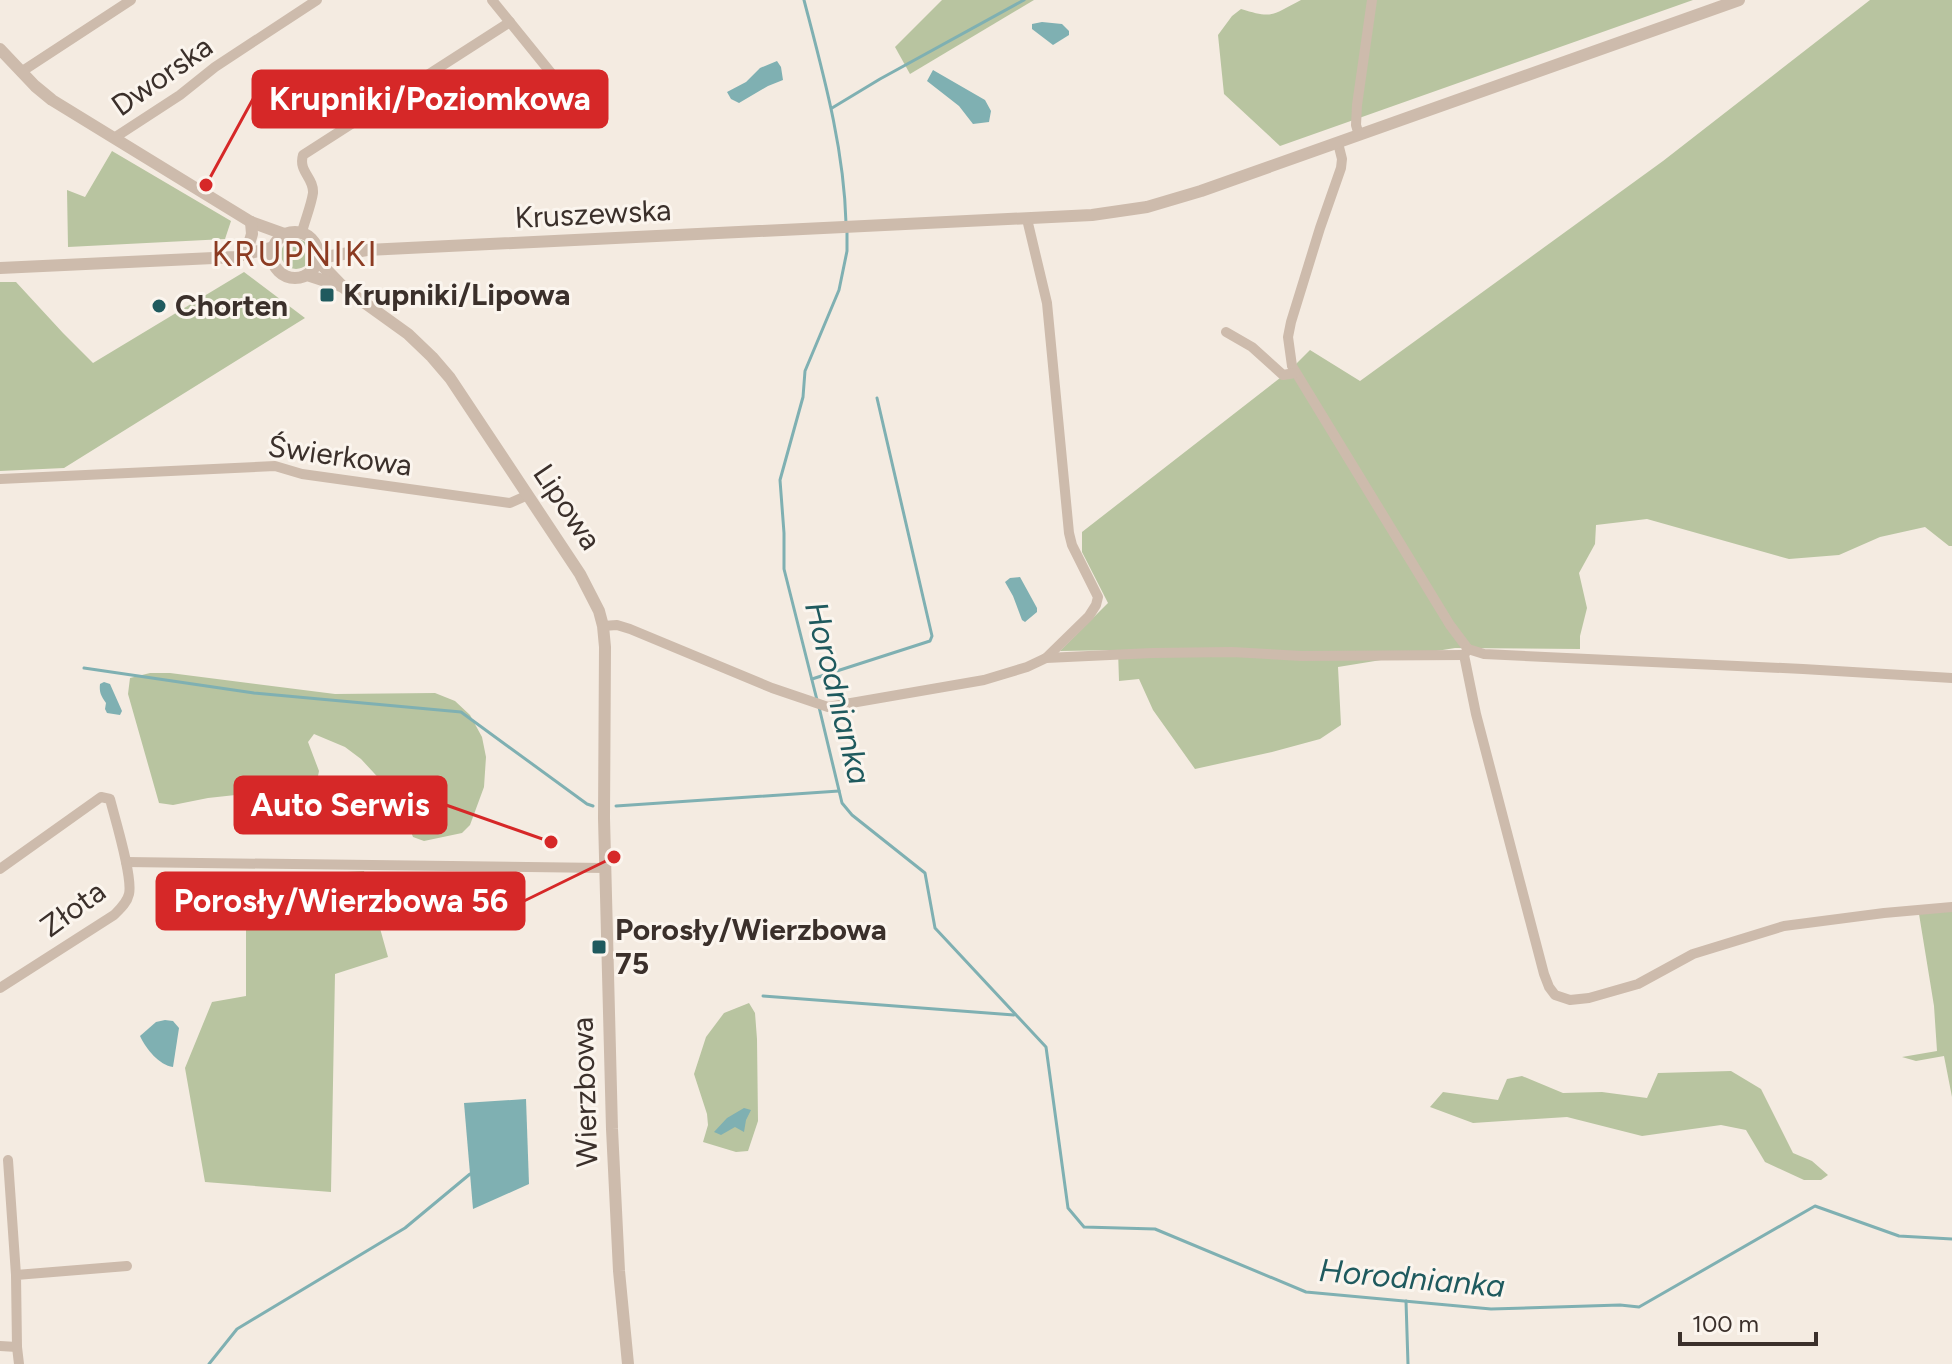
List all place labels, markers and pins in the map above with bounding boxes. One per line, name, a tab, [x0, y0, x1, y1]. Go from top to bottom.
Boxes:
callout: Krupniki/Poziomkowa	[253, 71, 607, 127]
place label: Krupniki/Lipowa	[343, 276, 570, 313]
marker: Krupniki/Lipowa	[318, 286, 336, 304]
place label: Chorten	[175, 287, 288, 324]
marker: Chorten	[150, 297, 168, 315]
callout: Auto Serwis	[235, 777, 446, 833]
callout: Porosły/Wierzbowa 56	[157, 873, 524, 929]
place label: Porosły/Wierzbowa 75	[615, 911, 887, 982]
marker: Porosły/Wierzbowa 75	[590, 938, 608, 956]

